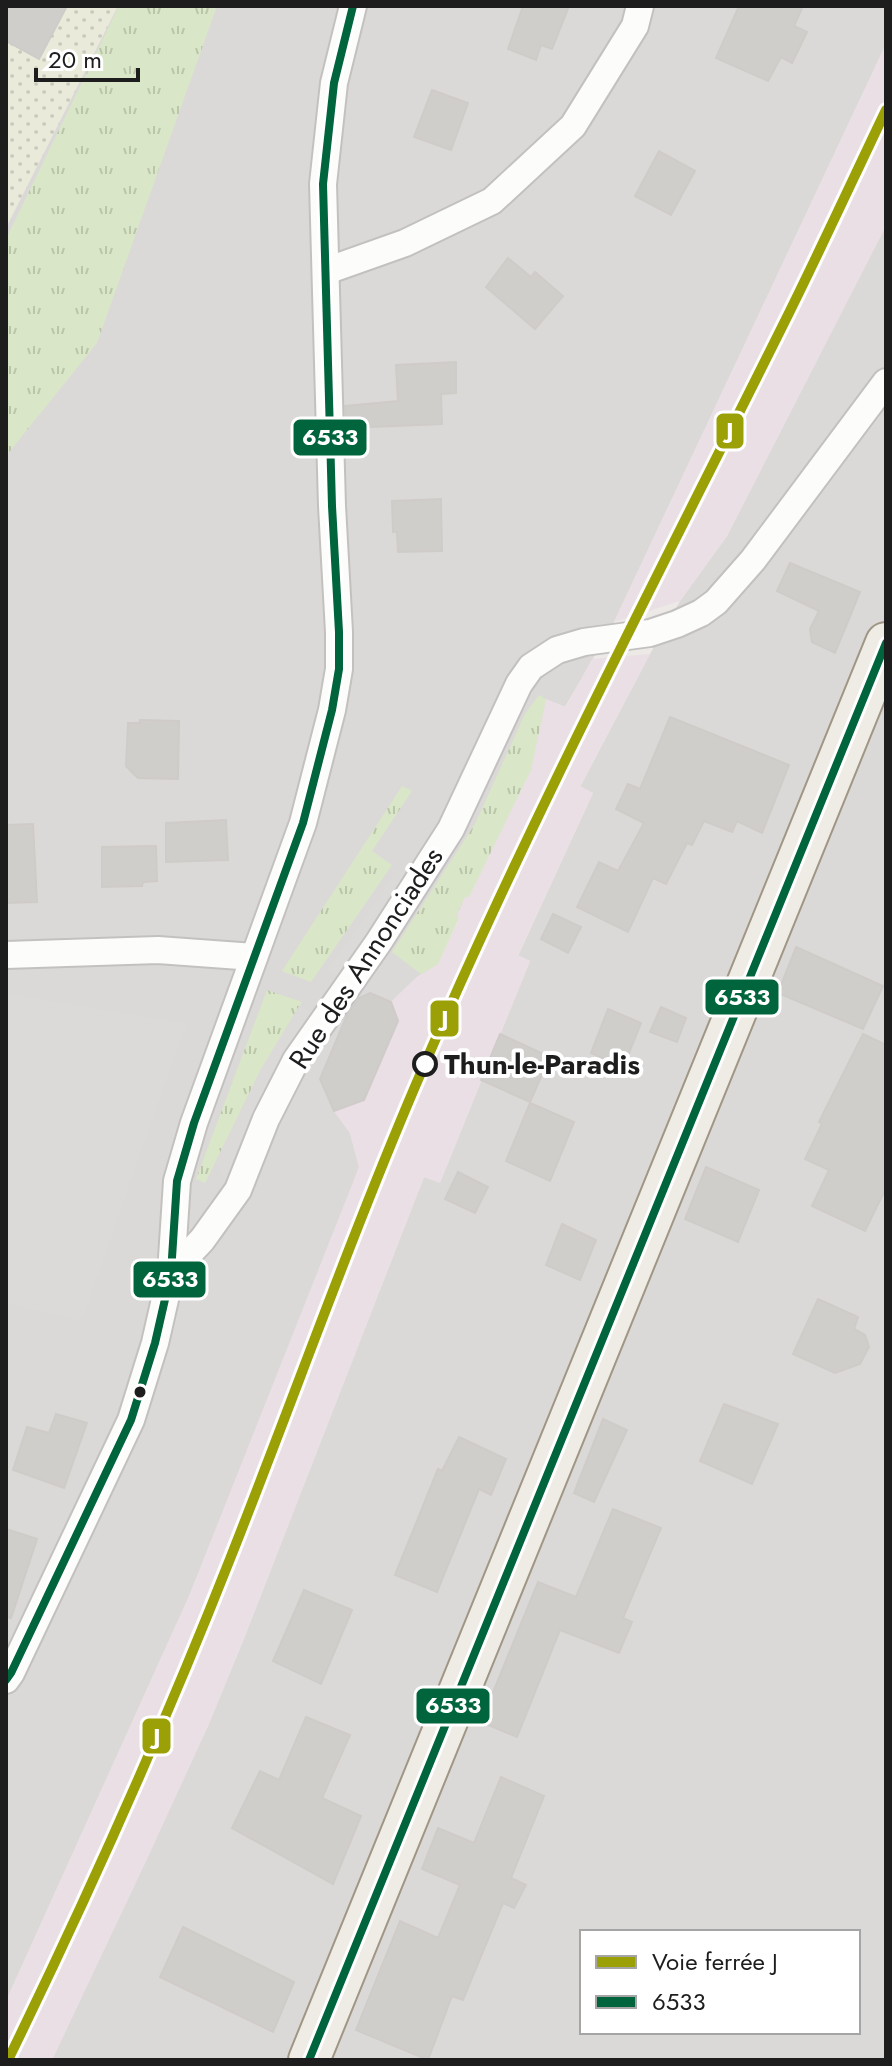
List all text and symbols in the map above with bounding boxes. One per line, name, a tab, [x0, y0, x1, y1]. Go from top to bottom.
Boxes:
scale bar	[36, 32, 138, 82]
text: 20 m	[48, 42, 102, 77]
line badge: J	[715, 412, 745, 450]
text: J	[722, 414, 734, 446]
line badge: 6533	[292, 418, 368, 457]
text: 6533	[302, 421, 358, 453]
street label: Rue des Annonciades	[279, 839, 453, 1077]
line badge: 6533	[704, 978, 780, 1016]
text: 6533	[714, 981, 770, 1013]
line badge: J	[429, 999, 460, 1038]
text: J	[437, 1002, 449, 1034]
place label: Thun-le-Paradis	[444, 1044, 640, 1085]
marker: Thun-le-Paradis	[413, 1052, 437, 1076]
line badge: 6533	[132, 1260, 207, 1299]
text: 6533	[142, 1263, 198, 1295]
unlabelled marker	[132, 1384, 148, 1400]
line badge: 6533	[415, 1687, 491, 1725]
text: 6533	[425, 1689, 481, 1721]
line badge: J	[141, 1717, 172, 1755]
text: J	[149, 1720, 161, 1752]
legend	[580, 1930, 860, 2034]
text: Voie ferrée J	[652, 1944, 778, 1979]
text: 6533	[652, 1984, 706, 2019]

